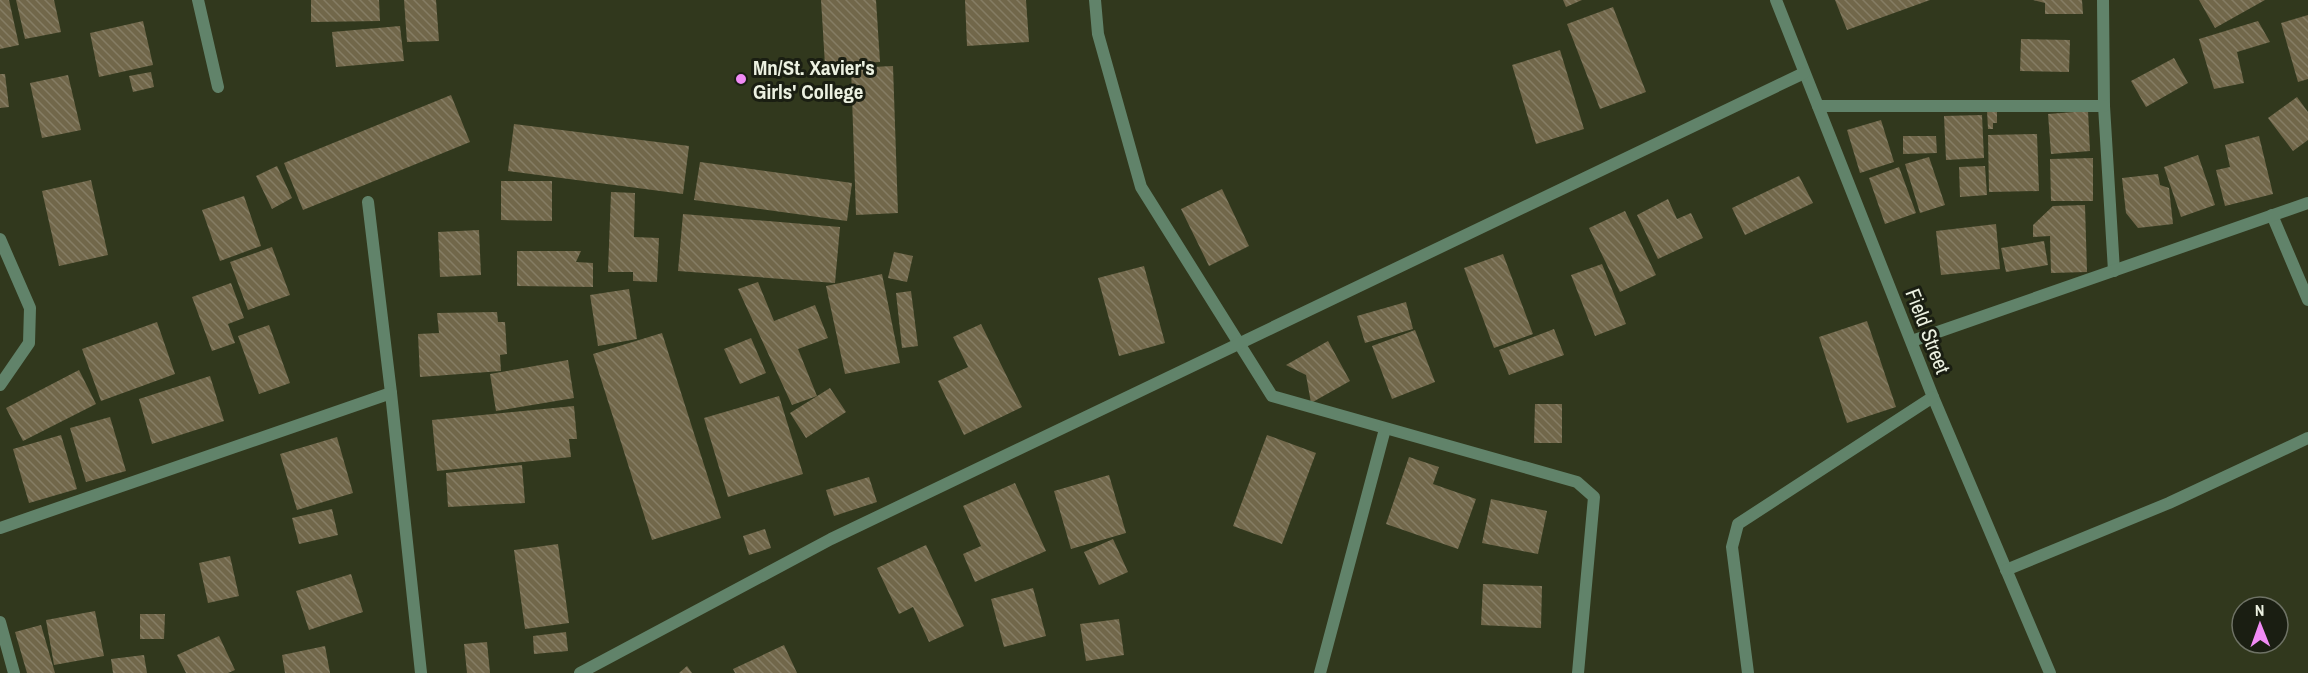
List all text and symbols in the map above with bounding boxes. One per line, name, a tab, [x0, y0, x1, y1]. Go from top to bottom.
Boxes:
place label: Mn/St. Xavier's Girls' College	[753, 53, 875, 106]
marker: Mn/St. Xavier's Girls' College	[734, 72, 748, 86]
street label: Field Street	[1899, 284, 1958, 378]
north arrow	[2230, 595, 2290, 655]
text: N	[2255, 599, 2265, 621]

